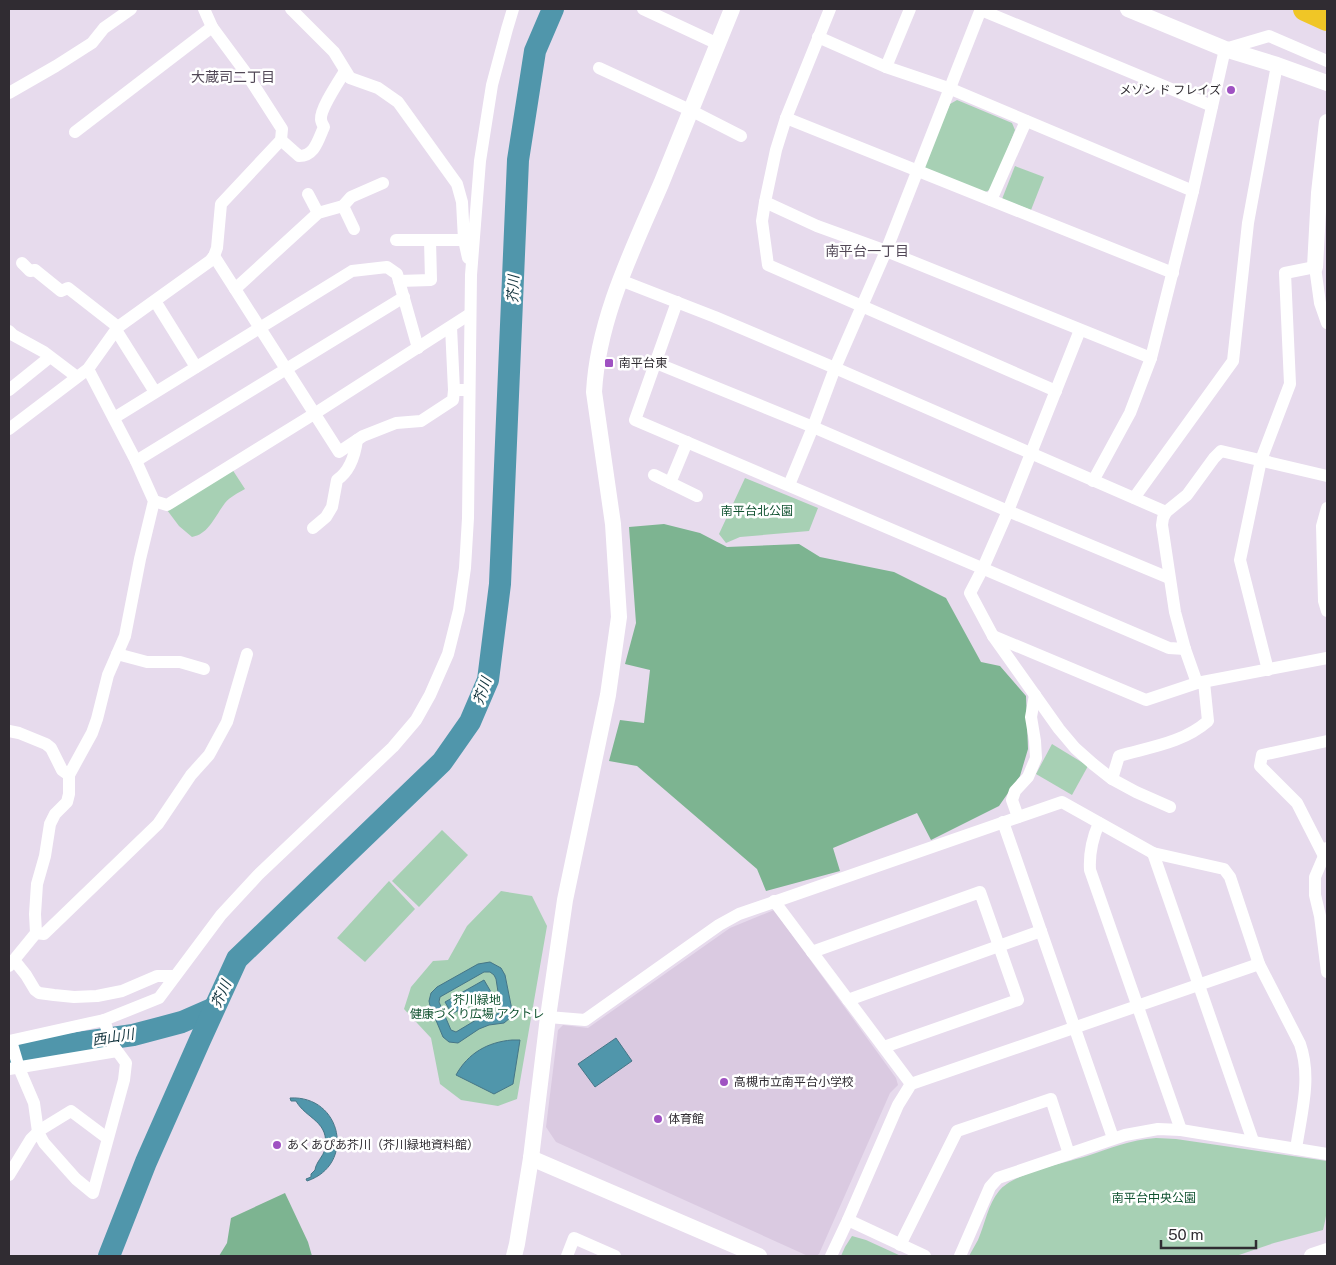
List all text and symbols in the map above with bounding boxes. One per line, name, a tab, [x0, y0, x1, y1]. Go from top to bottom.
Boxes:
district label: 大蔵司二丁目	[191, 69, 275, 85]
place label: メゾン ド フレイズ	[1120, 83, 1221, 97]
marker: メゾン ド フレイズ	[1225, 84, 1237, 96]
district label: 南平台一丁目	[825, 243, 909, 259]
water label: 芥川	[505, 273, 522, 303]
place label: 南平台東	[619, 356, 667, 370]
marker: 南平台東	[603, 357, 615, 369]
park label: 南平台北公園	[721, 504, 793, 518]
water label: 芥川	[470, 673, 495, 707]
water label: 芥川	[208, 976, 235, 1010]
park label: 芥川緑地 健康づくり広場 アクトレ	[410, 993, 544, 1021]
water label: 西山川	[91, 1026, 137, 1048]
place label: 高槻市立南平台小学校	[734, 1075, 854, 1089]
marker: 高槻市立南平台小学校	[718, 1076, 730, 1088]
place label: 体育館	[668, 1112, 704, 1126]
marker: 体育館	[652, 1113, 664, 1125]
place label: あくあぴあ芥川（芥川緑地資料館）	[287, 1138, 479, 1152]
marker: あくあぴあ芥川（芥川緑地資料館）	[271, 1139, 283, 1151]
park label: 南平台中央公園	[1112, 1191, 1196, 1205]
scale bar	[1161, 1218, 1256, 1250]
text: 50 m	[1168, 1226, 1203, 1243]

